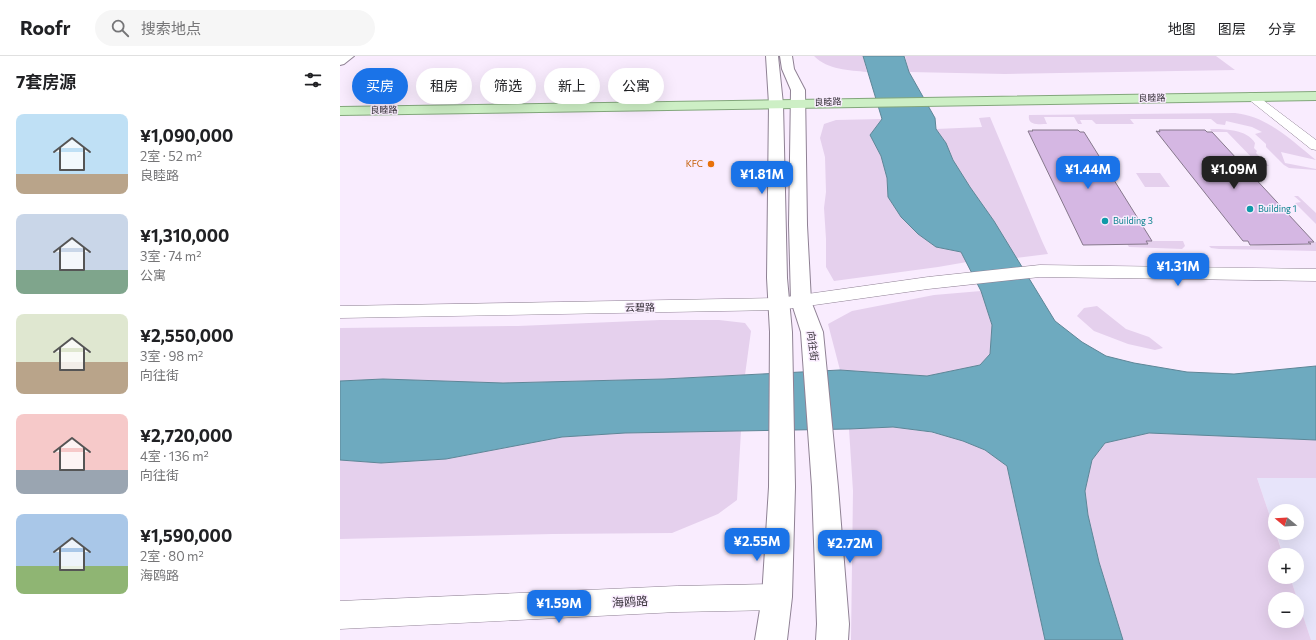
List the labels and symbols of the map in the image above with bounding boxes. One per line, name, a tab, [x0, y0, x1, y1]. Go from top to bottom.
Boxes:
street label: 良睦路	[1138, 92, 1166, 103]
street label: 良睦路	[814, 96, 842, 107]
street label: 良睦路	[370, 104, 398, 115]
pin: ¥1.44M	[1055, 156, 1121, 190]
pin: ¥1.09M	[1201, 156, 1267, 190]
place label: KFC	[686, 158, 703, 169]
marker: KFC	[706, 159, 716, 169]
pin: ¥1.81M	[729, 161, 795, 195]
place label: Building 1	[1258, 203, 1297, 214]
marker: Building 1	[1245, 204, 1255, 214]
place label: Building 3	[1113, 215, 1153, 226]
marker: Building 3	[1100, 216, 1110, 226]
pin: ¥1.31M	[1145, 253, 1211, 287]
street label: 云碧路	[625, 301, 655, 313]
street label: 向往街	[805, 330, 821, 362]
north arrow	[1268, 504, 1304, 540]
pin: ¥2.55M	[724, 528, 790, 562]
pin: ¥2.72M	[817, 530, 883, 564]
pin: ¥1.59M	[526, 590, 592, 624]
street label: 海鸥路	[612, 593, 648, 609]

